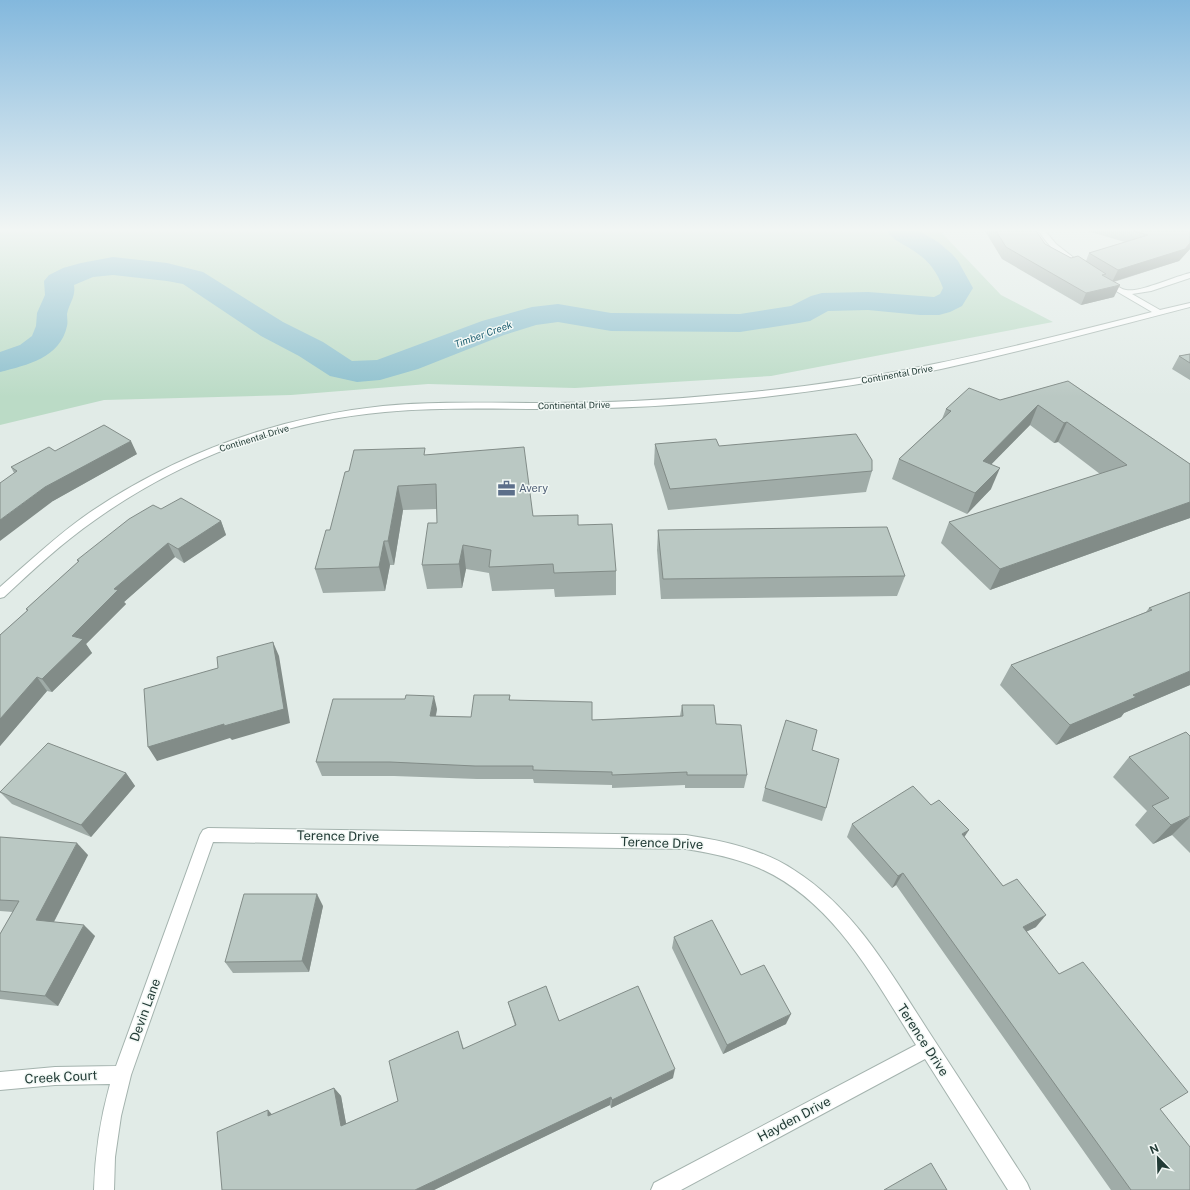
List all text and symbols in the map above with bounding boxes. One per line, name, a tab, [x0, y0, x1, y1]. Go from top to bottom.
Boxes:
water label: Timber Creek	[452, 318, 514, 350]
street label: Continental Drive	[860, 362, 934, 386]
street label: Continental Drive	[538, 399, 610, 411]
street label: Continental Drive	[218, 422, 290, 454]
office icon: Avery	[496, 478, 516, 498]
place label: Avery	[519, 482, 548, 494]
street label: Terence Drive	[297, 828, 379, 844]
street label: Terence Drive	[620, 834, 704, 852]
street label: Devin Lane	[127, 976, 163, 1044]
street label: Terence Drive	[894, 1001, 952, 1079]
street label: Creek Court	[24, 1068, 98, 1086]
street label: Hayden Drive	[755, 1093, 833, 1145]
north arrow	[1138, 1138, 1178, 1178]
text: N	[1148, 1142, 1160, 1156]

